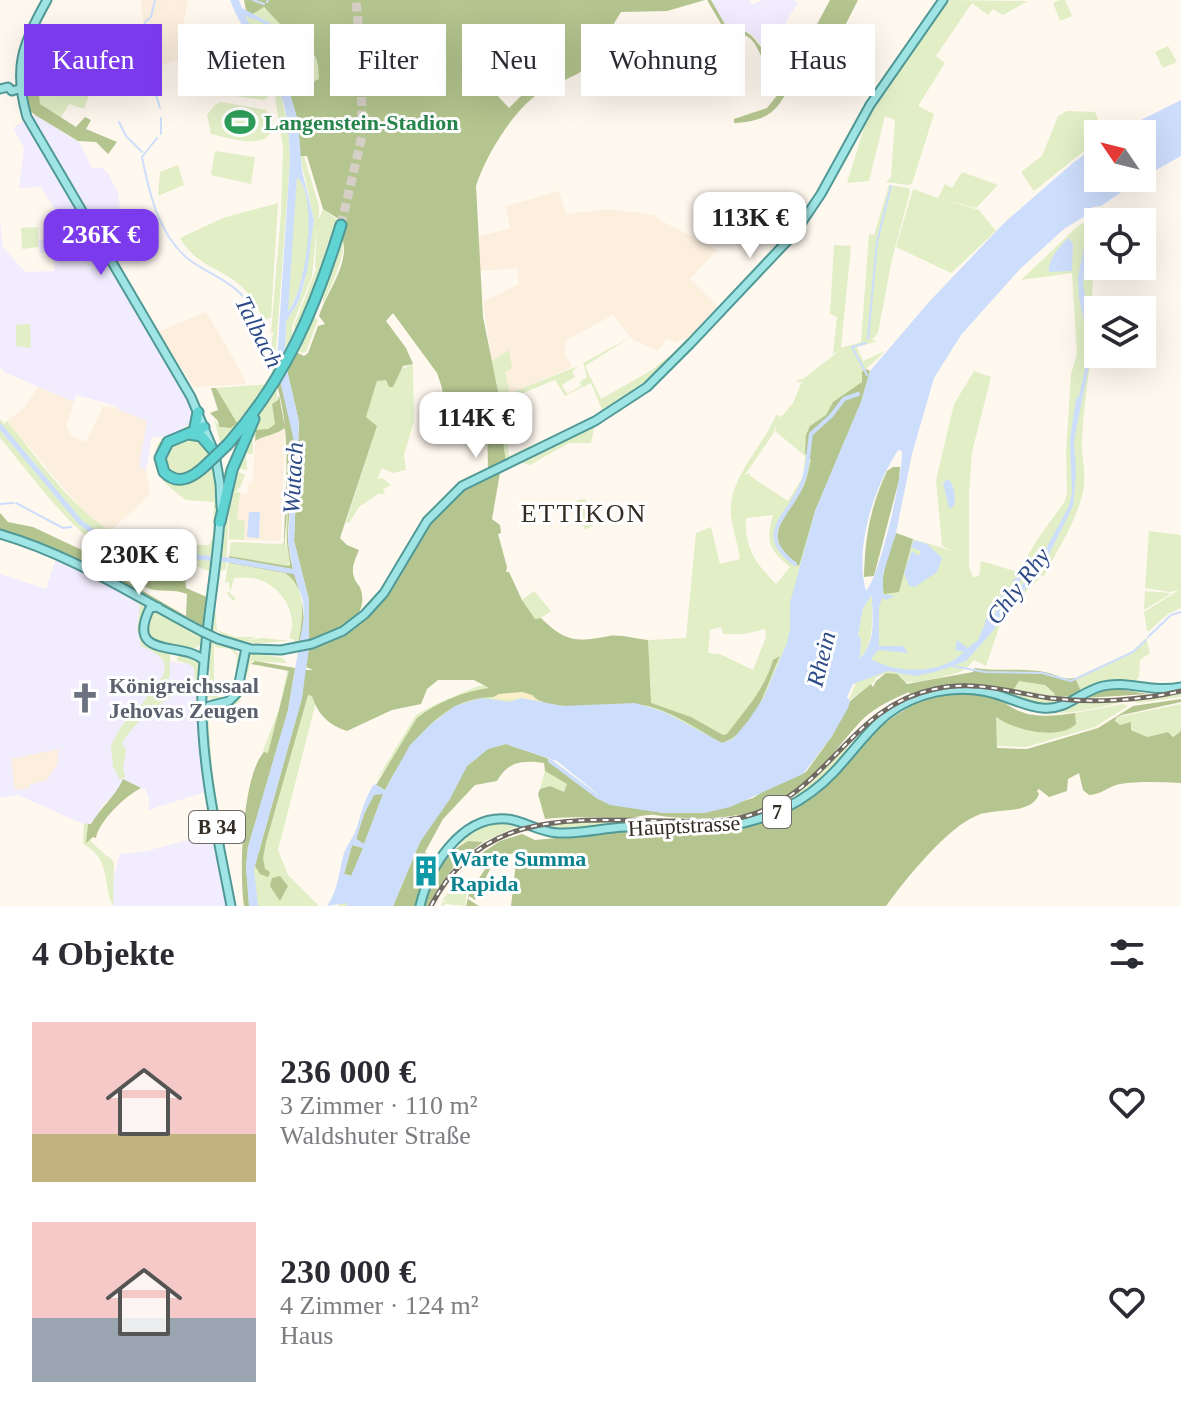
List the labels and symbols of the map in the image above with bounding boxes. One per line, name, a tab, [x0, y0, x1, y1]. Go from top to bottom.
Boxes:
sports icon: Langenstein-Stadion	[223, 105, 257, 139]
place label: Langenstein-Stadion	[264, 110, 458, 135]
north arrow	[1084, 120, 1156, 192]
pin: 113K €	[685, 192, 815, 260]
pin: 236K €	[36, 209, 166, 277]
water label: Talbach	[230, 292, 288, 372]
pin: 114K €	[411, 392, 541, 460]
water label: Wutach	[278, 441, 308, 515]
district label: ETTIKON	[521, 499, 647, 528]
pin: 230K €	[74, 529, 204, 597]
water label: Chly Rhy	[981, 543, 1055, 629]
water label: Rhein	[801, 629, 840, 690]
place label: Königreichssaal Jehovas Zeugen	[109, 673, 259, 723]
church icon: Königreichssaal Jehovas Zeugen	[68, 681, 102, 715]
road number: 7	[763, 796, 791, 828]
street label: Hauptstrasse	[627, 810, 741, 841]
road number: B 34	[189, 811, 245, 843]
place label: Warte Summa Rapida	[450, 846, 586, 896]
building icon: Warte Summa Rapida	[409, 854, 443, 888]

